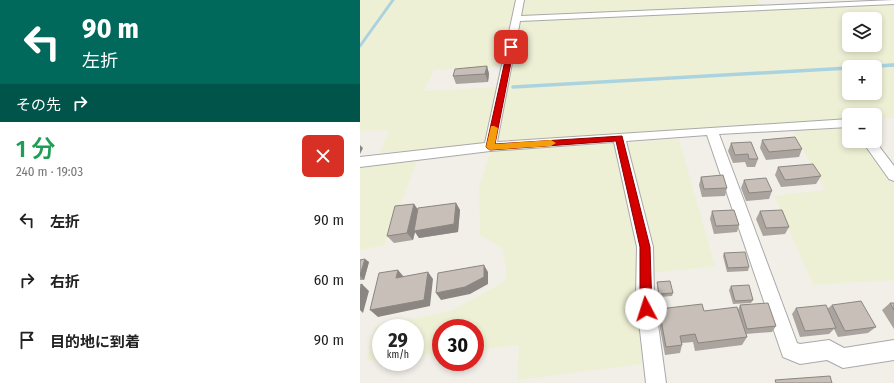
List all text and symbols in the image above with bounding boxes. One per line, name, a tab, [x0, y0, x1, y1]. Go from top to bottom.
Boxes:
text: 90 m	[82, 12, 139, 45]
map controls	[842, 12, 882, 148]
button: layers	[842, 12, 882, 52]
icon: left	[16, 16, 68, 68]
pin	[494, 30, 528, 64]
icon: arrive	[500, 36, 522, 58]
text: 左折	[82, 50, 118, 72]
button: +	[842, 60, 882, 100]
icon: right	[69, 92, 91, 114]
text: その先	[16, 96, 61, 114]
button: −	[842, 108, 882, 148]
text: 1 分	[16, 135, 55, 163]
button: close	[302, 135, 344, 177]
text: 240 m · 19:03	[16, 164, 83, 179]
icon: left	[16, 209, 38, 231]
text: 90 m	[314, 211, 344, 229]
text: 左折	[50, 213, 80, 231]
icon: right	[16, 269, 38, 291]
text: 60 m	[314, 271, 344, 289]
text: 右折	[50, 273, 80, 291]
position arrow	[625, 288, 667, 330]
speed limit sign: 30	[432, 319, 484, 371]
text: 29	[388, 328, 408, 352]
icon: arrive	[16, 329, 38, 351]
text: 90 m	[314, 331, 344, 349]
text: 目的地に到着	[50, 333, 140, 351]
text: km/h	[387, 349, 409, 361]

